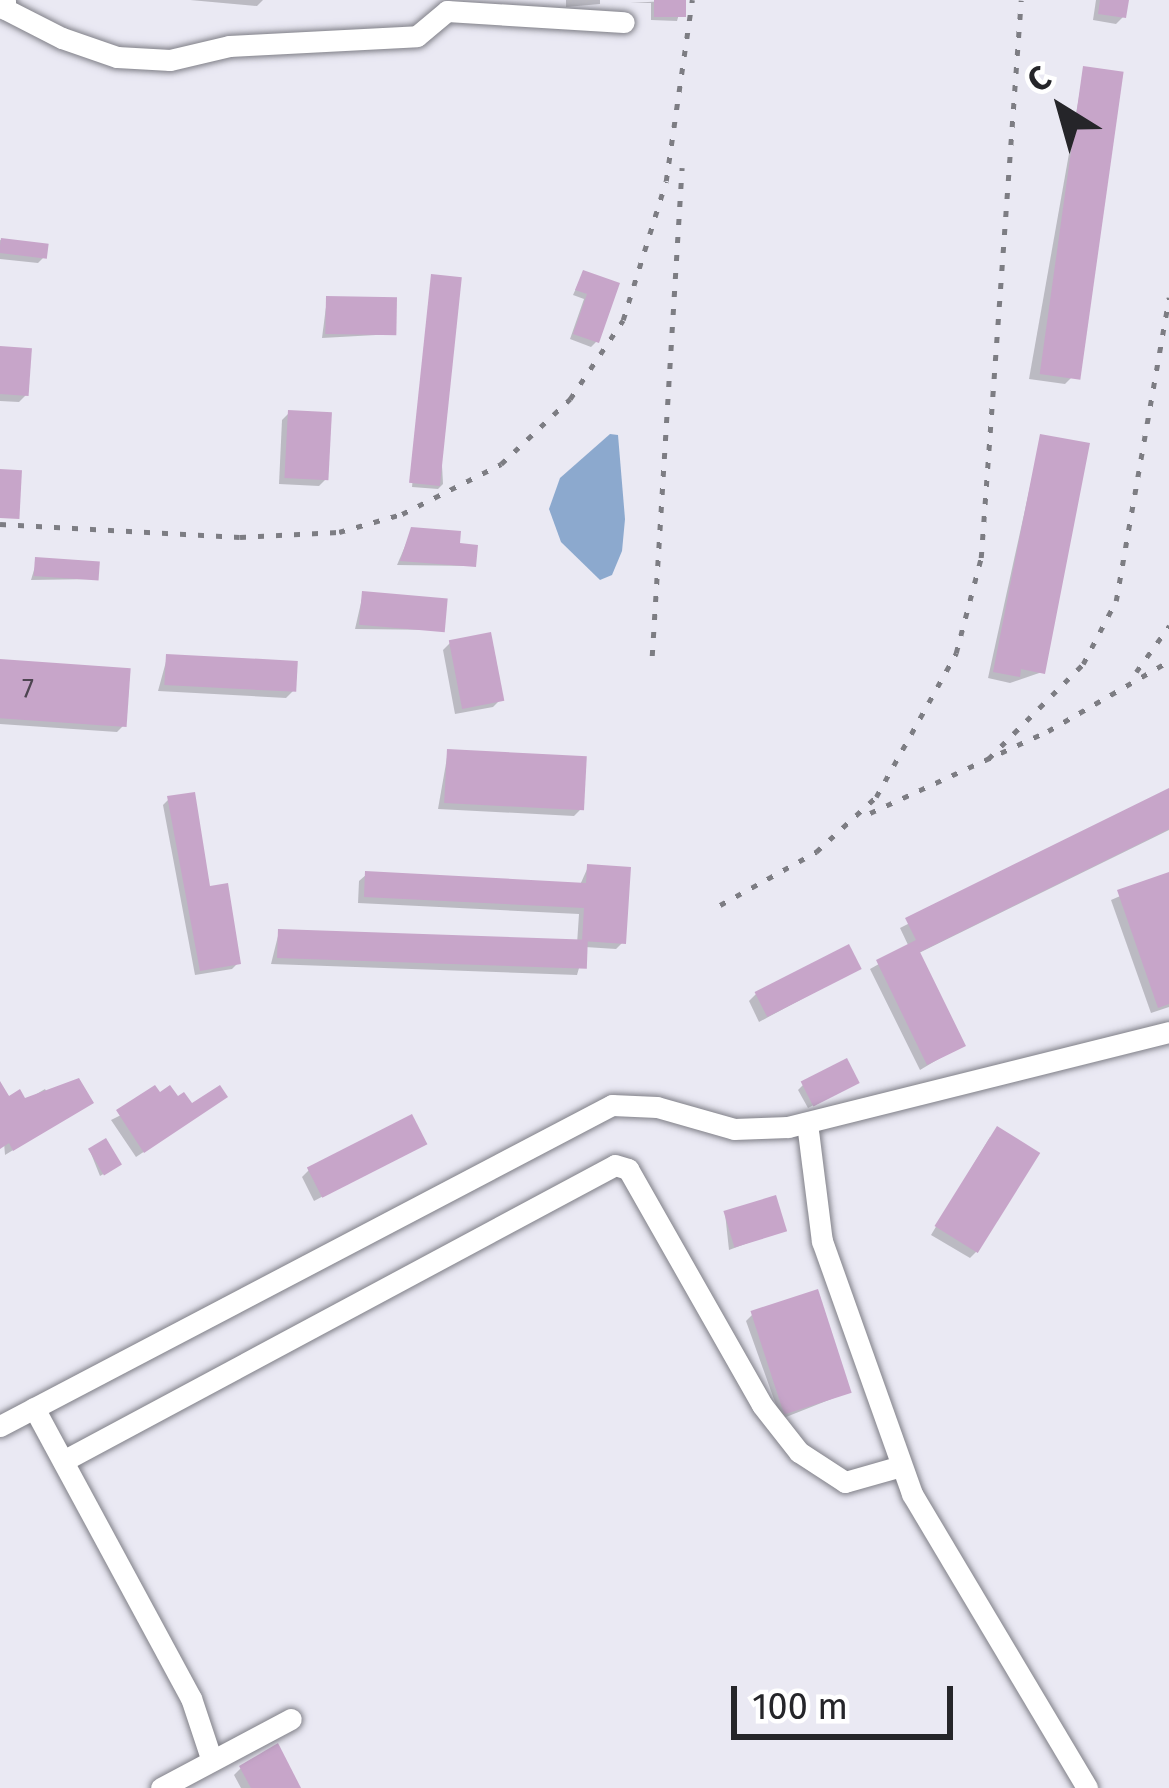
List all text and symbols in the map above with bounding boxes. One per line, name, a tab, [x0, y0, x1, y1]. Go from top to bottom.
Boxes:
north arrow	[1001, 48, 1121, 168]
text: С	[1020, 58, 1059, 101]
house number: 7	[22, 674, 34, 706]
scale bar	[737, 1662, 959, 1736]
text: 100 m	[752, 1685, 848, 1729]

